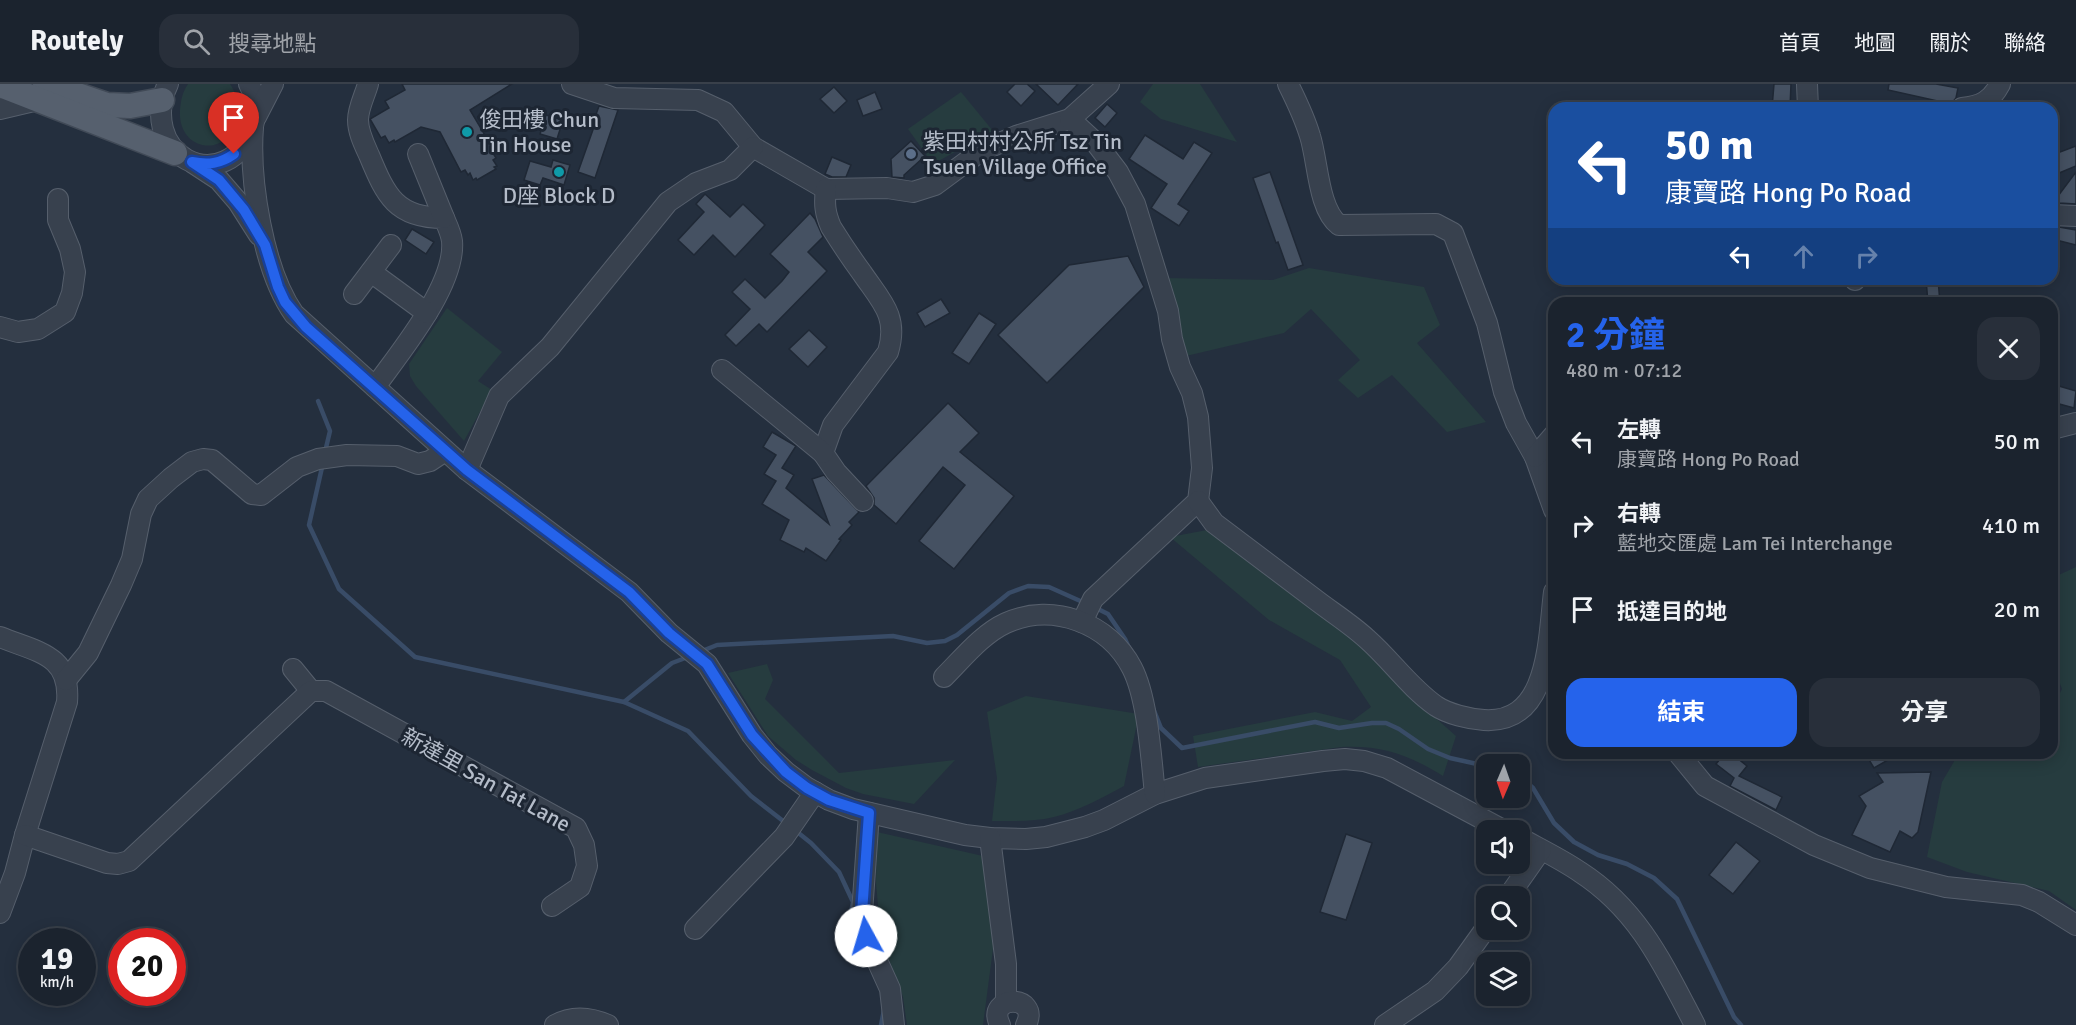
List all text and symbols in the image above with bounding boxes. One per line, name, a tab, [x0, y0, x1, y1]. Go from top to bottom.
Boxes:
search box	[159, 14, 579, 68]
text: Routely	[30, 24, 123, 58]
icon: search	[180, 25, 213, 58]
text: 搜尋地點	[228, 30, 316, 57]
text: 首頁	[1779, 30, 1821, 56]
text: 地圖	[1854, 30, 1896, 56]
text: 關於	[1929, 30, 1971, 56]
text: 聯絡	[2004, 30, 2046, 56]
pin	[208, 92, 259, 154]
icon: arrive	[217, 101, 250, 134]
place label: 俊田樓 Chun Tin House	[479, 106, 599, 158]
text: 50 m	[1665, 120, 1754, 171]
marker: 俊田樓 Chun Tin House	[460, 125, 474, 139]
icon: left	[1566, 126, 1644, 204]
place label: 紫田村村公所 Tsz Tin Tsuen Village Office	[923, 128, 1122, 180]
marker: 紫田村村公所 Tsz Tin Tsuen Village Office	[904, 147, 918, 161]
marker: D座 Block D	[552, 165, 566, 179]
text: 康寶路 Hong Po Road	[1665, 177, 1911, 210]
place label: D座 Block D	[503, 182, 615, 209]
icon: left	[1724, 240, 1757, 273]
icon: ahead	[1787, 240, 1820, 273]
icon: right	[1850, 240, 1883, 273]
text: 2 分鐘	[1566, 313, 1665, 358]
button: close	[1977, 317, 2040, 380]
text: 480 m · 07:12	[1566, 358, 1682, 383]
text: 左轉	[1617, 416, 1661, 443]
icon: left	[1566, 425, 1599, 458]
text: 50 m	[1994, 428, 2040, 455]
text: 康寶路 Hong Po Road	[1617, 447, 1800, 472]
text: 右轉	[1617, 500, 1661, 527]
icon: right	[1566, 509, 1599, 542]
text: 410 m	[1982, 512, 2040, 539]
text: 藍地交匯處 Lam Tei Interchange	[1617, 531, 1893, 556]
icon: arrive	[1566, 593, 1599, 626]
text: 20 m	[1994, 596, 2040, 623]
text: 抵達目的地	[1617, 598, 1727, 625]
button: 結束	[1566, 678, 1797, 747]
button: 分享	[1809, 678, 2040, 747]
street label: 新達里 San Tat Lane	[397, 722, 575, 838]
north arrow	[1476, 754, 1530, 808]
map controls	[1476, 754, 1530, 1006]
button: sound	[1476, 820, 1530, 874]
button: search	[1476, 886, 1530, 940]
position arrow	[834, 904, 898, 968]
speed limit sign: 20	[108, 928, 186, 1006]
text: 19	[41, 941, 73, 978]
button: layers	[1476, 952, 1530, 1006]
text: km/h	[40, 973, 74, 991]

